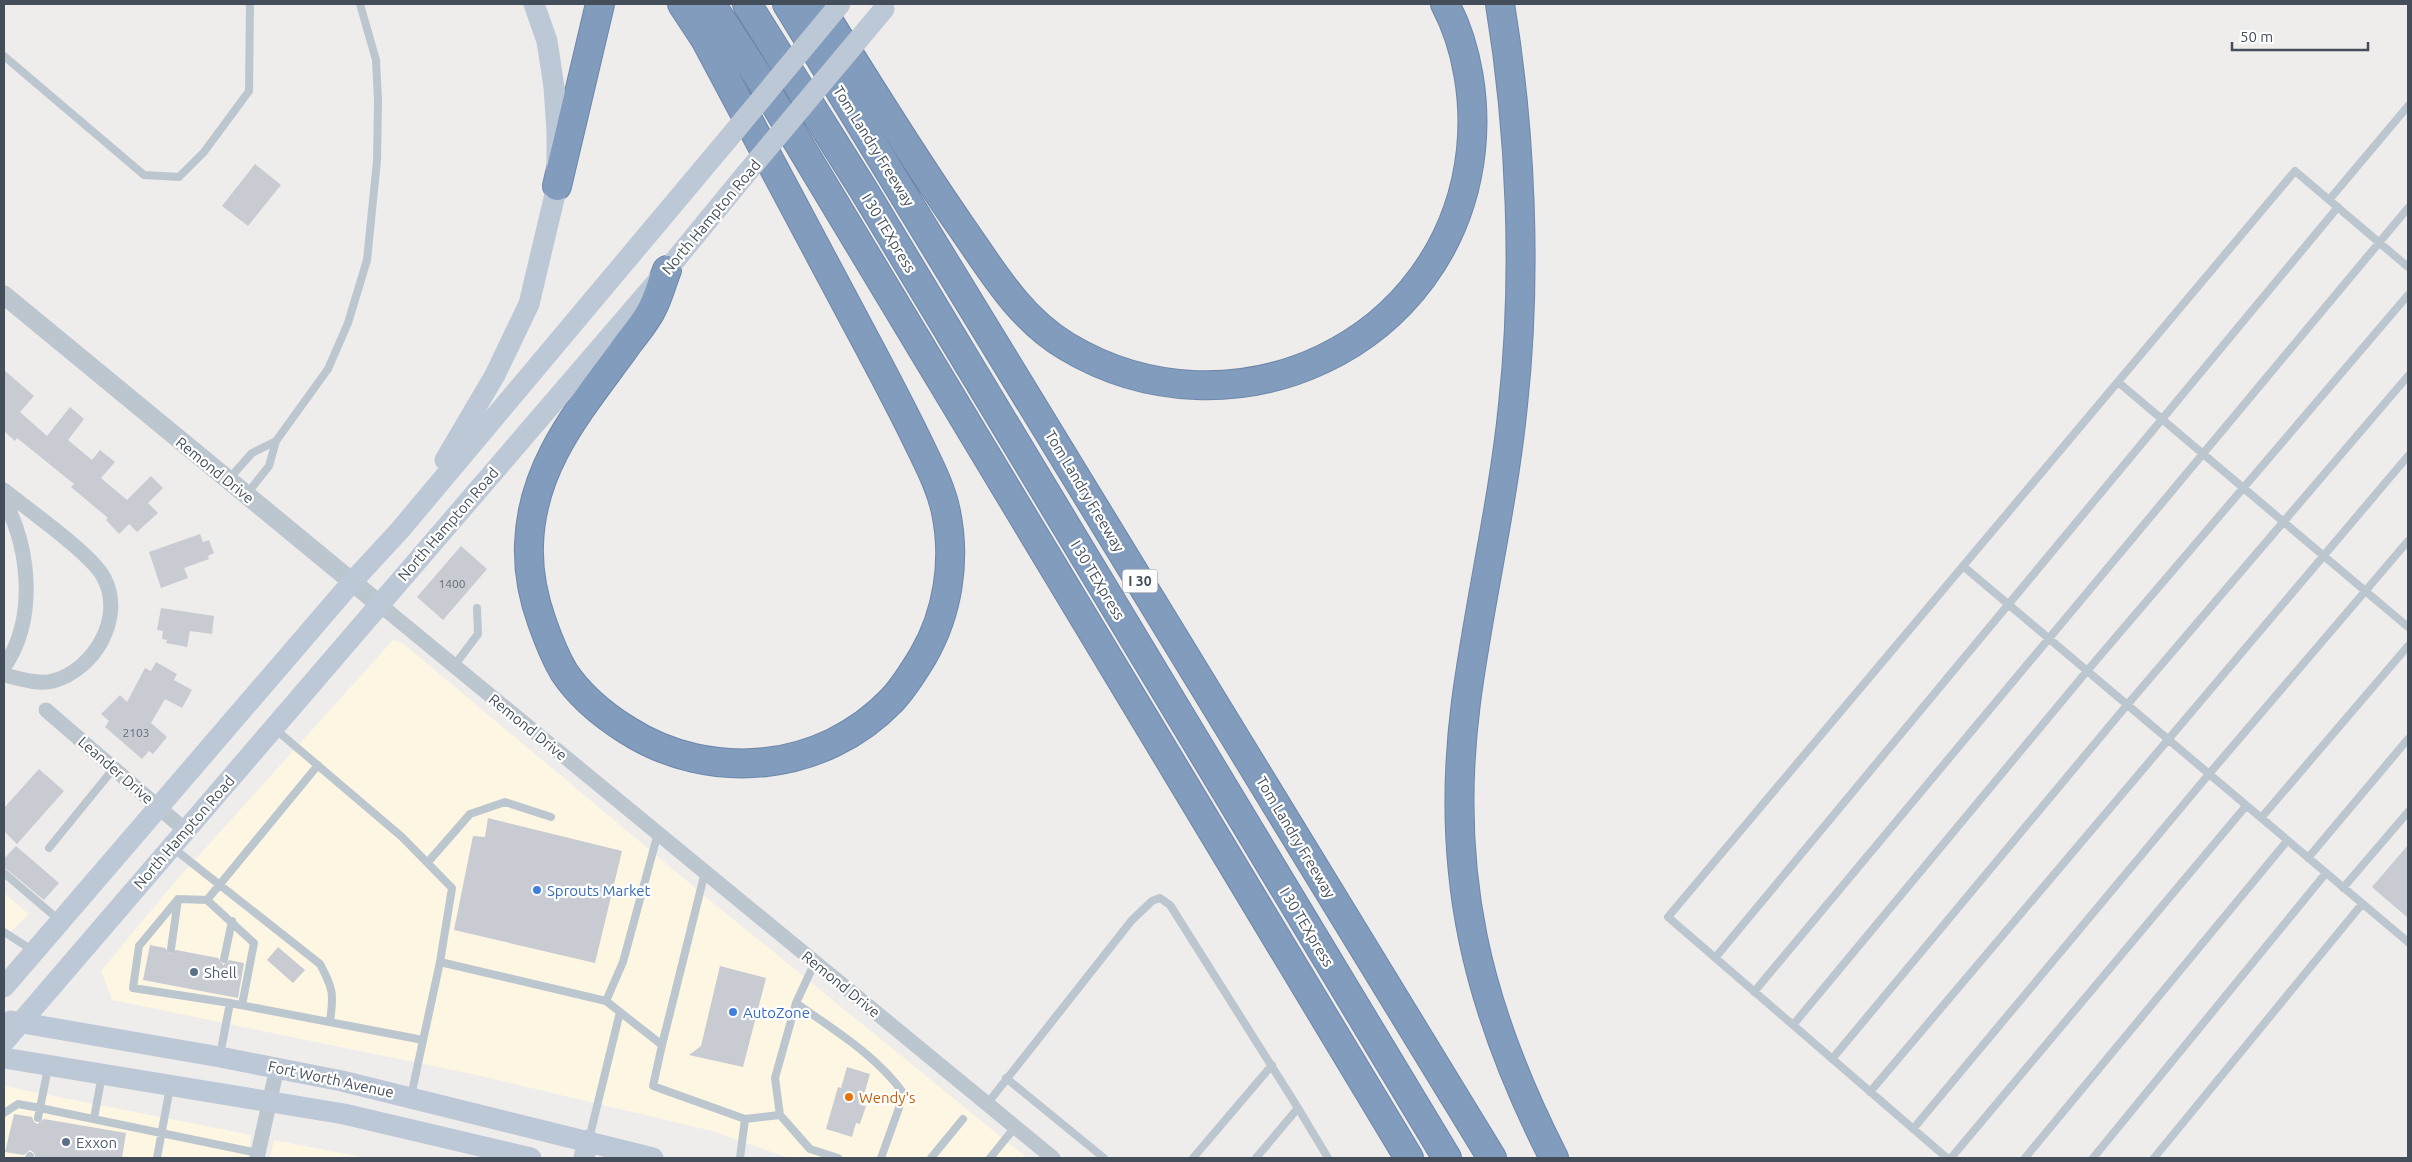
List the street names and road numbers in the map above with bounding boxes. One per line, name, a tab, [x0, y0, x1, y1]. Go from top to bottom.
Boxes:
street label: Tom Landry Freeway	[830, 83, 918, 209]
street label: North Hampton Road	[658, 156, 764, 278]
street label: I 30 TEXpress	[859, 190, 919, 276]
street label: Tom Landry Freeway	[1042, 427, 1128, 555]
street label: Remond Drive	[173, 433, 257, 507]
street label: North Hampton Road	[394, 464, 502, 584]
street label: I 30 TEXpress	[1068, 537, 1128, 623]
road number: I 30	[1122, 570, 1158, 592]
street label: Remond Drive	[486, 690, 570, 764]
street label: Leander Drive	[75, 733, 157, 807]
street label: North Hampton Road	[130, 772, 238, 892]
street label: Tom Landry Freeway	[1253, 773, 1339, 901]
street label: I 30 TEXpress	[1277, 884, 1337, 970]
street label: Remond Drive	[799, 947, 883, 1021]
street label: Fort Worth Avenue	[267, 1057, 395, 1101]

